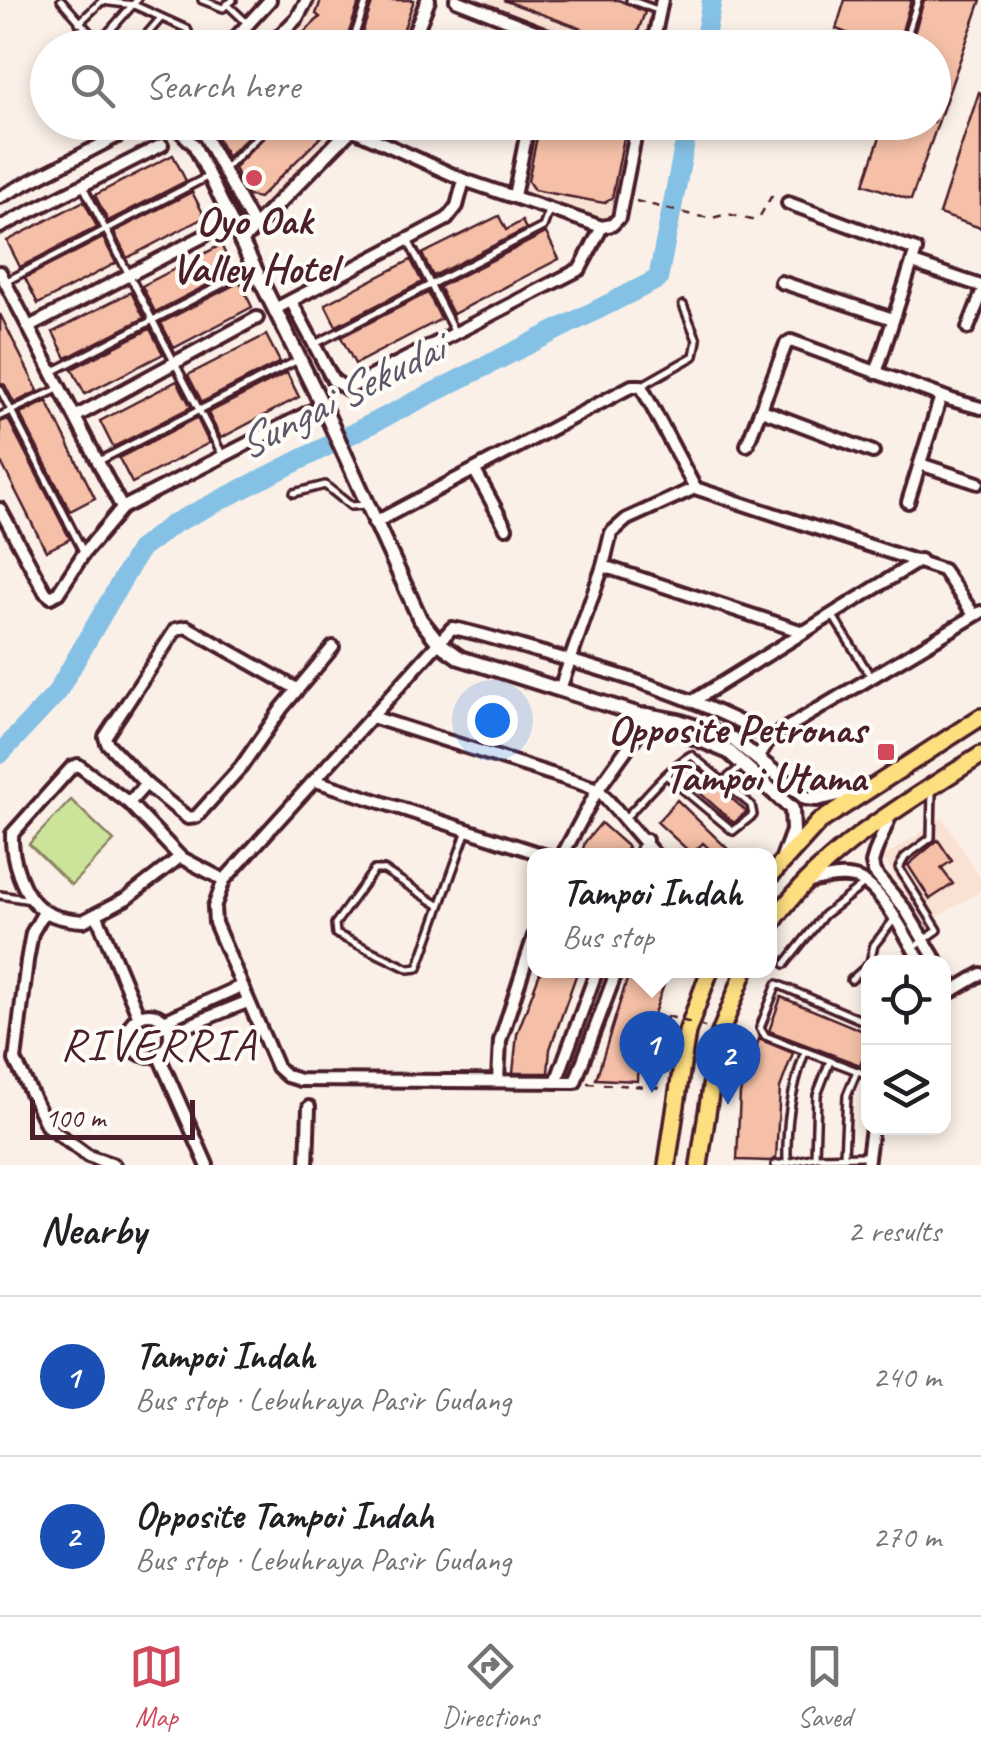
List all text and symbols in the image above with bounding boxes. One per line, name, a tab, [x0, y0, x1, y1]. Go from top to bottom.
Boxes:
search box	[30, 30, 951, 140]
icon: search	[65, 58, 120, 113]
text: Search here	[145, 62, 300, 109]
marker: Oyo Oak Valley Hotel	[243, 167, 265, 189]
place label: Oyo Oak Valley Hotel	[171, 194, 344, 295]
water label: Sungai Sekudai	[227, 315, 462, 473]
your location	[467, 695, 518, 746]
place label: Opposite Petronas Tampoi Utama	[608, 703, 870, 804]
marker: Opposite Petronas Tampoi Utama	[875, 741, 897, 763]
popup	[527, 848, 777, 978]
text: Tampoi Indah	[562, 869, 742, 916]
text: Bus stop	[562, 916, 654, 957]
map controls	[861, 955, 951, 1135]
button: locate	[861, 955, 951, 1045]
pin: 1	[620, 1010, 684, 1093]
district label: RIVERRIA	[61, 1016, 257, 1073]
pin: 2	[696, 1022, 760, 1105]
button: layers	[861, 1045, 951, 1135]
scale bar	[30, 1095, 195, 1140]
text: 100 m	[45, 1100, 105, 1135]
text: Nearby	[40, 1204, 146, 1257]
text: 2 results	[847, 1210, 941, 1251]
text: Tampoi Indah	[135, 1332, 315, 1379]
text: 1	[65, 1356, 80, 1397]
text: 240 m	[872, 1356, 941, 1397]
text: Bus stop · Lebuhraya Pasir Gudang	[135, 1379, 511, 1420]
text: Opposite Tampoi Indah	[135, 1492, 434, 1539]
text: 2	[65, 1516, 80, 1557]
text: 270 m	[872, 1516, 941, 1557]
text: Bus stop · Lebuhraya Pasir Gudang	[135, 1539, 511, 1580]
tab: Map	[129, 1639, 184, 1734]
tab: Directions	[442, 1639, 539, 1734]
tab: Saved	[797, 1639, 852, 1734]

